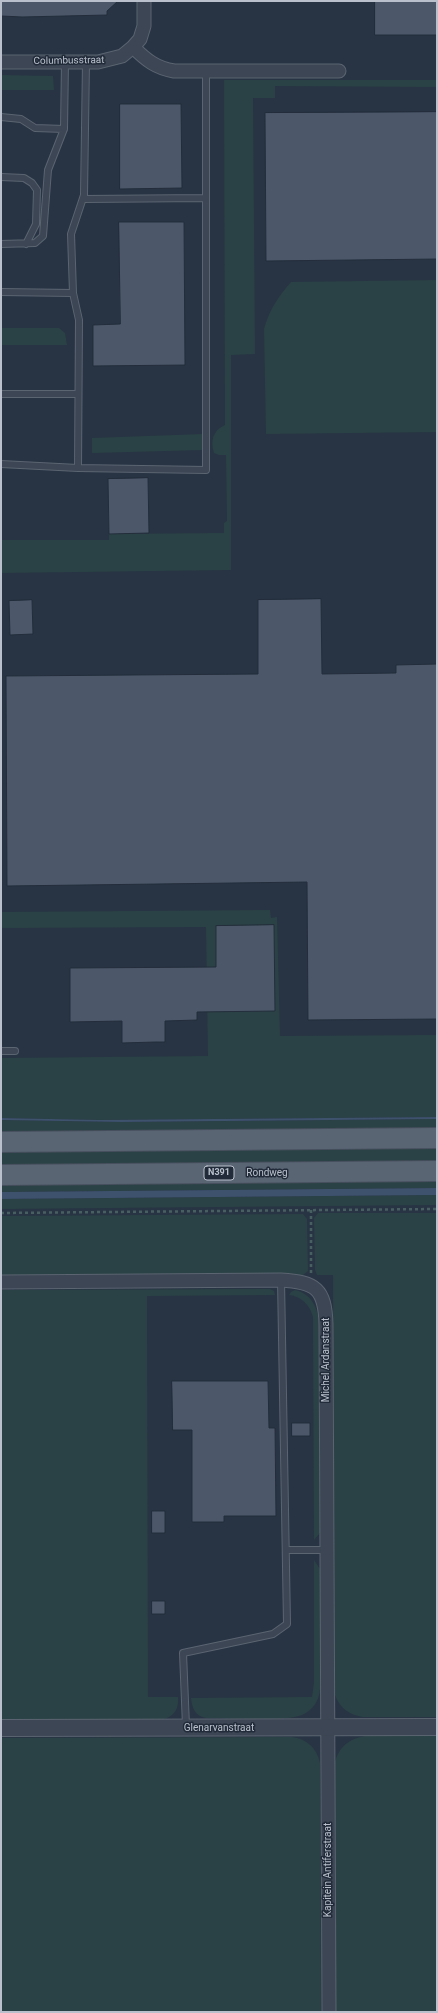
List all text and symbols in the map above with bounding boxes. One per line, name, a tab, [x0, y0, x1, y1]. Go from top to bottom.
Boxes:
street label: Columbusstraat	[33, 54, 105, 68]
road number: N391	[204, 1166, 234, 1180]
street label: Rondweg	[246, 1167, 288, 1179]
street label: Michel Ardanstraat	[320, 1318, 332, 1402]
street label: Glenarvanstraat	[184, 1722, 254, 1734]
street label: Kapitein Antiferstraat	[322, 1823, 334, 1917]

